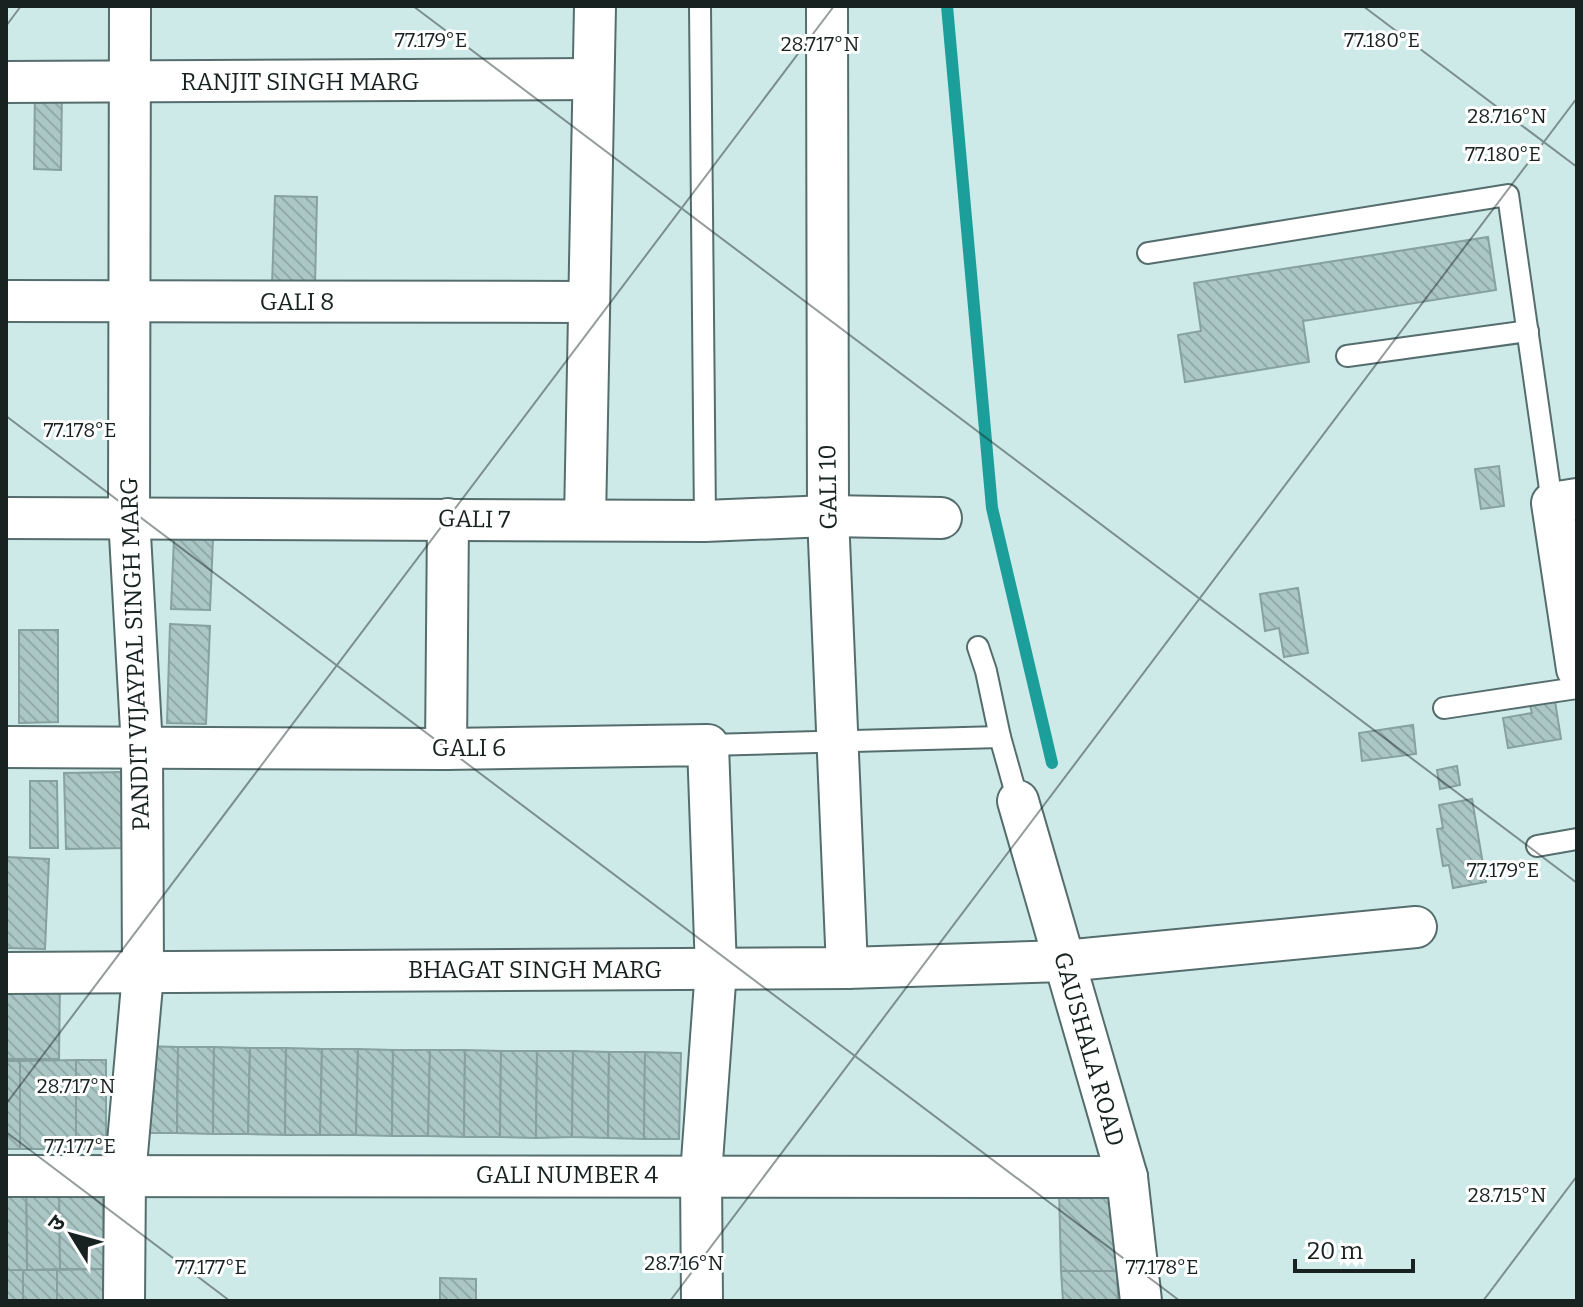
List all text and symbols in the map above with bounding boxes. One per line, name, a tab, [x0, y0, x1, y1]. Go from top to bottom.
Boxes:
text: 77.179°E	[395, 28, 467, 52]
text: 77.180°E	[1344, 28, 1420, 52]
text: 28.717°N	[781, 32, 859, 56]
street label: RANJIT SINGH MARG	[181, 68, 419, 96]
text: 28.716°N	[1467, 104, 1547, 128]
text: 77.180°E	[1465, 142, 1541, 166]
street label: GALI 8	[260, 288, 334, 316]
text: 77.178°E	[43, 418, 117, 442]
street label: GALI 10	[813, 444, 843, 530]
street label: PANDIT VIJAYPAL SINGH MARG	[115, 477, 155, 831]
street label: GALI 7	[438, 504, 510, 534]
street label: GALI 6	[432, 734, 506, 762]
text: 77.179°E	[1467, 858, 1539, 882]
street label: GAUSHALA ROAD	[1048, 949, 1130, 1149]
street label: BHAGAT SINGH MARG	[408, 956, 662, 984]
text: 28.717°N	[37, 1074, 115, 1098]
text: 77.177°E	[44, 1134, 116, 1158]
street label: GALI NUMBER 4	[476, 1161, 658, 1189]
text: 28.715°N	[1468, 1183, 1546, 1207]
north arrow	[32, 1195, 112, 1275]
text: उ	[42, 1209, 72, 1237]
scale bar	[1295, 1223, 1413, 1273]
text: 20 m	[1307, 1237, 1363, 1265]
text: 28.716°N	[644, 1251, 724, 1275]
text: 77.177°E	[175, 1255, 247, 1279]
text: 77.178°E	[1125, 1255, 1199, 1279]

